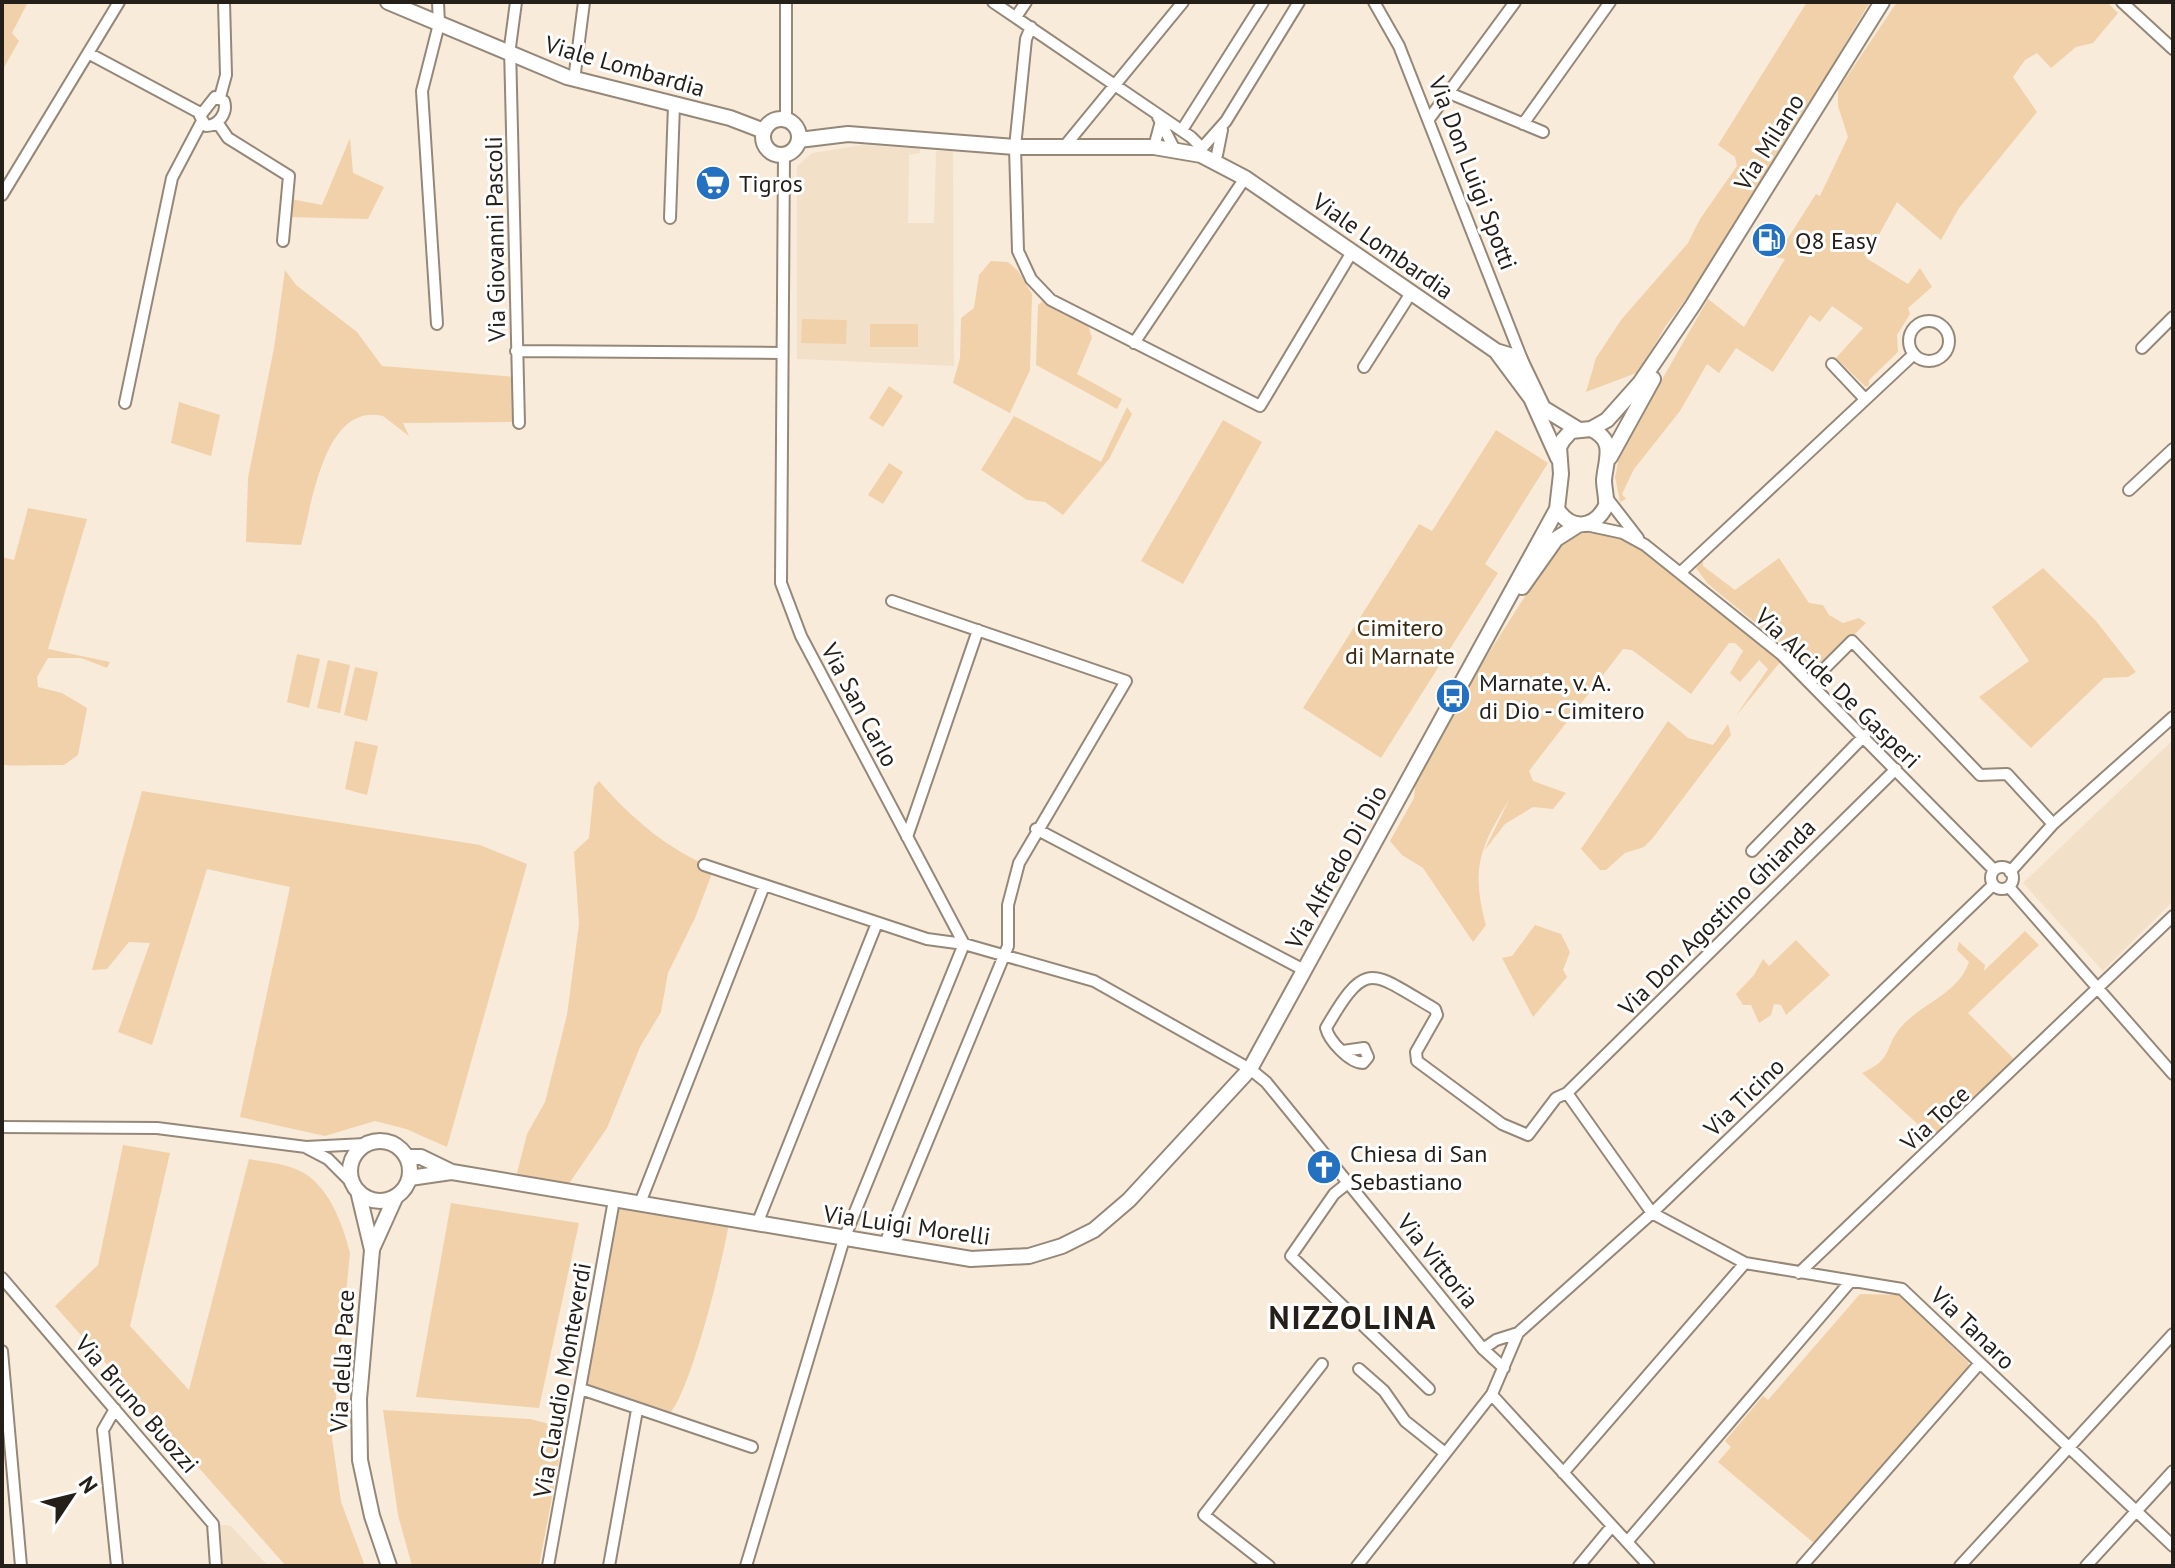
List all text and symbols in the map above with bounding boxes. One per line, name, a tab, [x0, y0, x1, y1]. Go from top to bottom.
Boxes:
street label: Viale Lombardia	[540, 28, 709, 104]
street label: Via Don Luigi Spotti	[1421, 71, 1524, 274]
street label: Via Milano	[1727, 88, 1811, 197]
street label: Via Giovanni Pascoli	[478, 136, 512, 343]
supermarket icon: Tigros	[694, 164, 732, 202]
place label: Tigros	[739, 168, 803, 199]
street label: Viale Lombardia	[1306, 185, 1460, 306]
fuel station icon: Q8 Easy	[1750, 221, 1788, 259]
place label: Q8 Easy	[1795, 225, 1877, 256]
street label: Via Alcide De Gasperi	[1748, 600, 1927, 775]
park label: Cimitero di Marnate	[1345, 612, 1455, 671]
street label: Via San Carlo	[814, 637, 906, 772]
place label: Marnate, v. A. di Dio - Cimitero	[1479, 667, 1645, 726]
bus stop icon: Marnate, v. A. di Dio - Cimitero	[1434, 677, 1472, 715]
street label: Via Alfredo Di Dio	[1278, 780, 1394, 955]
street label: Via Don Agostino Ghianda	[1611, 812, 1822, 1023]
street label: Via Ticino	[1696, 1051, 1791, 1144]
street label: Via Toce	[1893, 1078, 1976, 1158]
place label: Chiesa di San Sebastiano	[1350, 1138, 1487, 1197]
church icon: Chiesa di San Sebastiano	[1305, 1148, 1343, 1186]
street label: Via Luigi Morelli	[821, 1198, 992, 1252]
street label: Via Vittoria	[1390, 1207, 1486, 1315]
street label: Via Claudio Monteverdi	[526, 1260, 598, 1501]
street label: Via Tanaro	[1923, 1279, 2022, 1376]
street label: Via della Pace	[323, 1289, 361, 1434]
district label: NIZZOLINA	[1269, 1296, 1437, 1338]
street label: Via Bruno Buozzi	[68, 1328, 206, 1480]
north arrow	[32, 1456, 112, 1536]
text: N	[73, 1471, 104, 1498]

